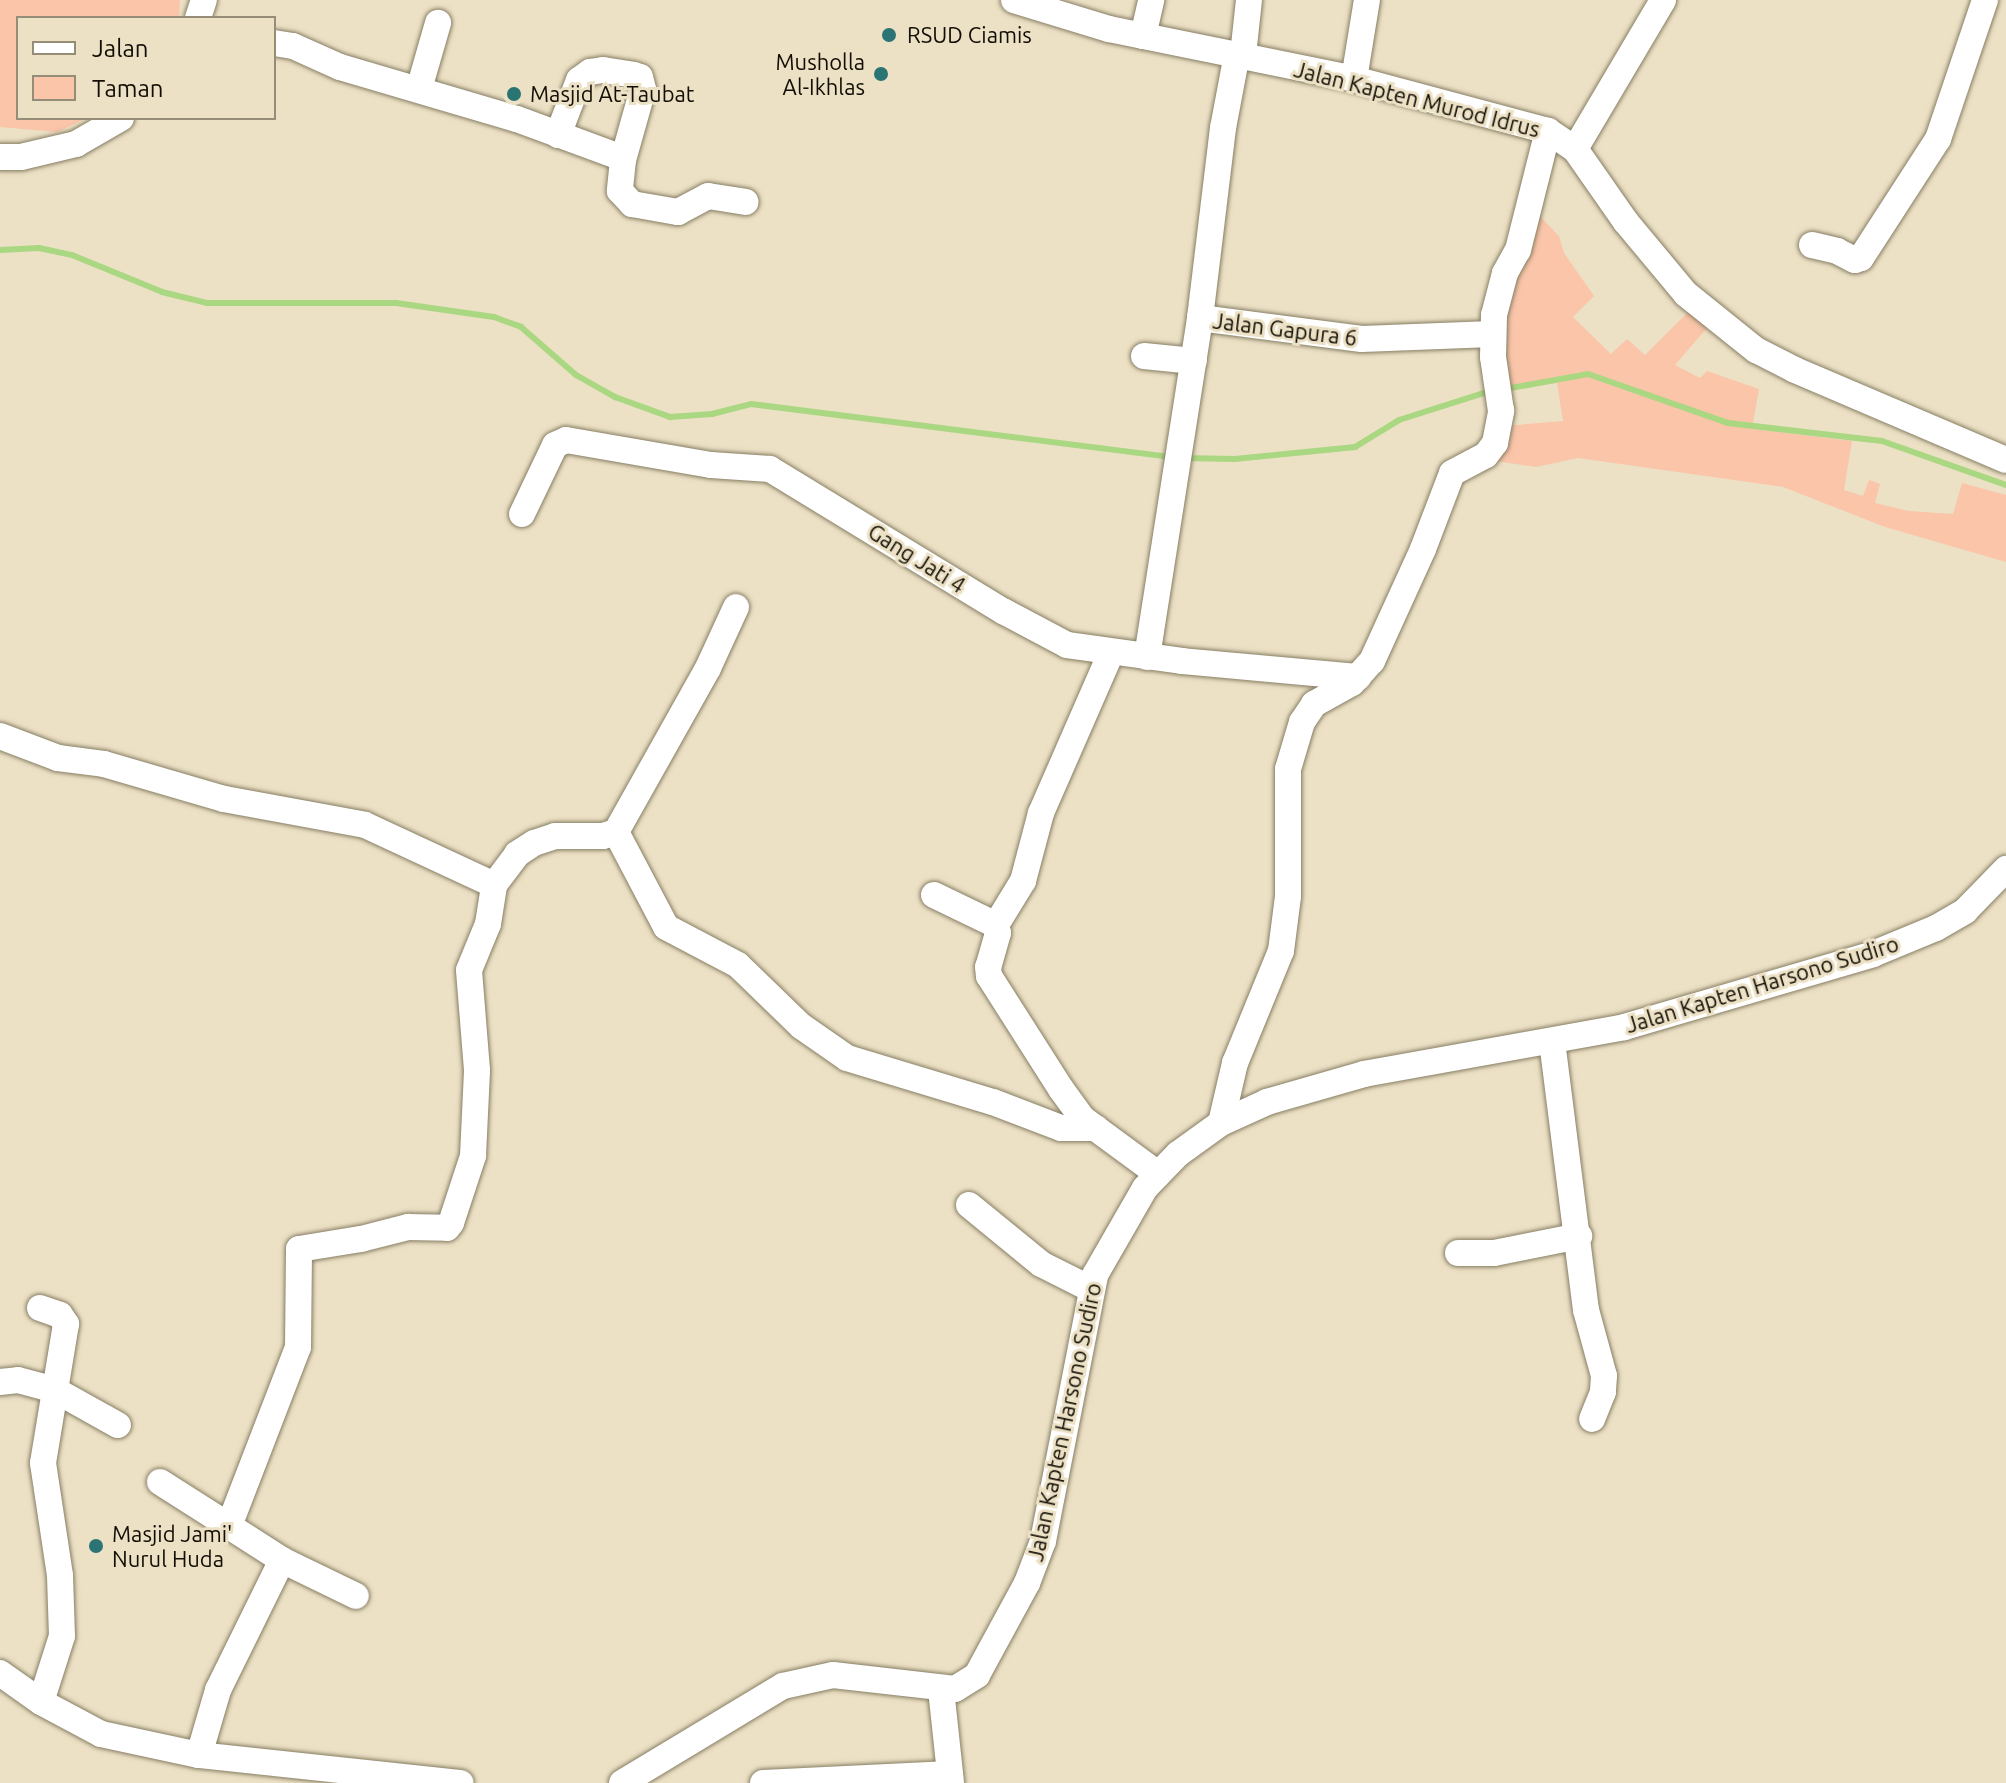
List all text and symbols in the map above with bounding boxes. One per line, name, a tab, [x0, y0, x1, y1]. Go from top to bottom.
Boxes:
legend	[16, 16, 276, 120]
place label: RSUD Ciamis	[907, 22, 1032, 48]
marker: RSUD Ciamis	[878, 24, 900, 46]
text: Jalan	[92, 35, 149, 62]
place label: Musholla Al-Ikhlas	[775, 48, 865, 100]
street label: Jalan Kapten Murod Idrus	[1291, 56, 1543, 142]
marker: Musholla Al-Ikhlas	[872, 65, 890, 83]
text: Taman	[92, 75, 164, 102]
place label: Masjid At-Taubat	[530, 81, 694, 107]
marker: Masjid At-Taubat	[505, 85, 523, 103]
street label: Jalan Gapura 6	[1211, 307, 1359, 351]
street label: Gang Jati 4	[863, 518, 971, 598]
street label: Jalan Kapten Harsono Sudiro	[1622, 930, 1902, 1038]
street label: Jalan Kapten Harsono Sudiro	[1022, 1280, 1106, 1564]
place label: Masjid Jami' Nurul Huda	[112, 1520, 232, 1572]
marker: Masjid Jami' Nurul Huda	[87, 1537, 105, 1555]

